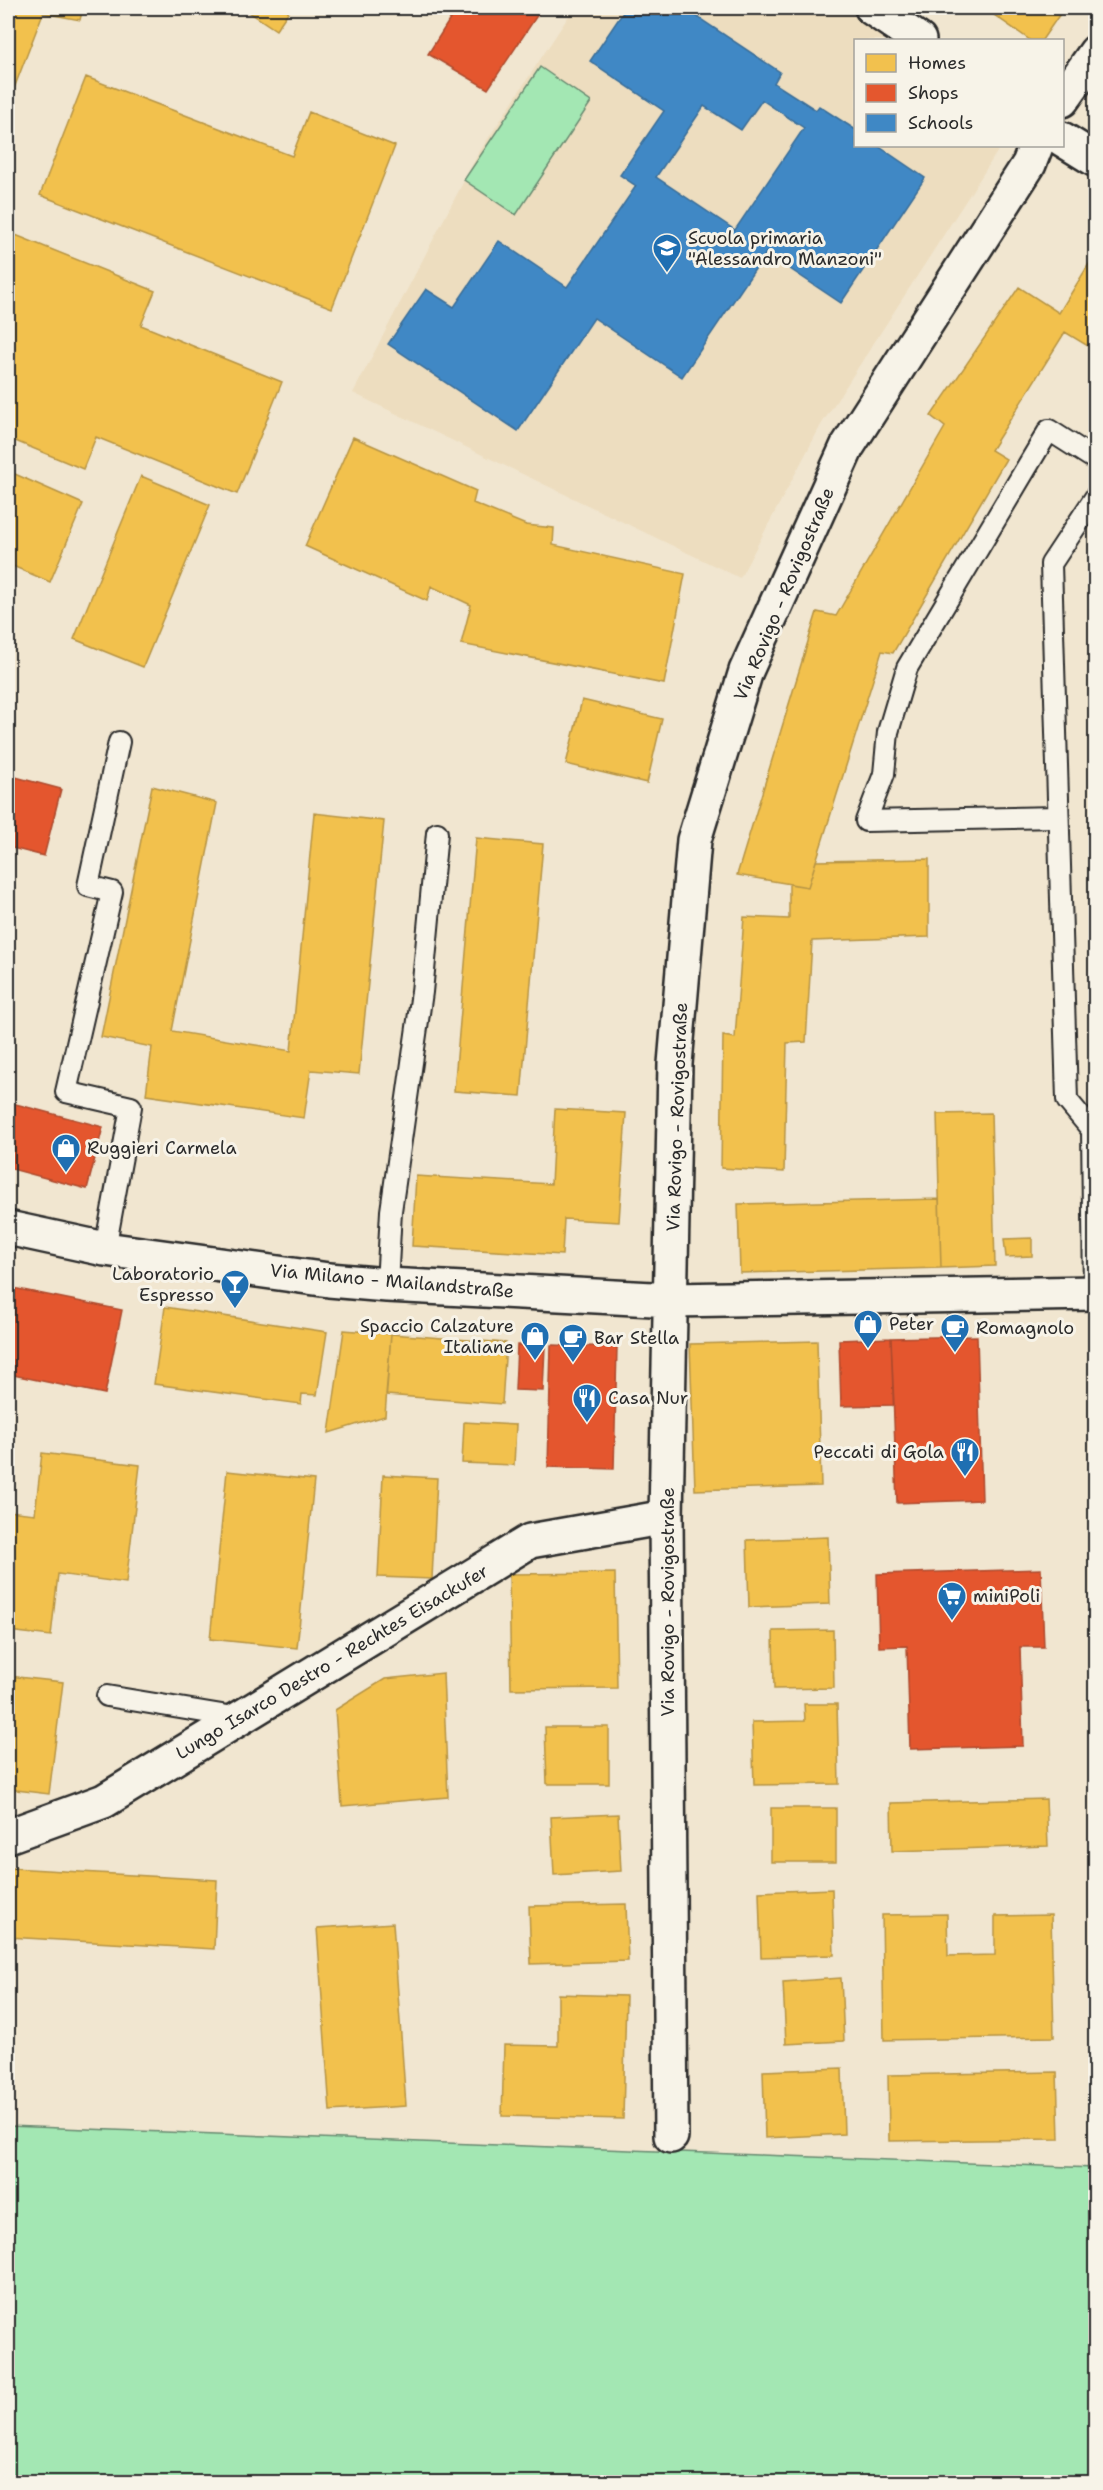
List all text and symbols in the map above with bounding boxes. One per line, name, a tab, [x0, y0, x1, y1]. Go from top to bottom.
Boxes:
legend	[854, 39, 1064, 147]
text: Homes	[908, 51, 966, 75]
text: Shops	[908, 81, 959, 105]
text: Schools	[908, 111, 974, 135]
place label: Scuola primaria "Alessandro Manzoni"	[688, 226, 882, 271]
school or university icon: Scuola primaria "Alessandro Manzoni"	[651, 232, 683, 274]
street label: Via Rovigo - Rovigostraße	[728, 484, 840, 704]
street label: Via Rovigo - Rovigostraße	[661, 1002, 693, 1232]
shop icon: Ruggieri Carmela	[50, 1132, 82, 1174]
place label: Ruggieri Carmela	[87, 1136, 237, 1160]
street label: Via Milano - Mailandstraße	[269, 1258, 515, 1304]
place label: Laboratorio Espresso	[112, 1262, 214, 1307]
bar icon: Laboratorio Espresso	[219, 1268, 251, 1310]
shop icon: Peter	[852, 1308, 884, 1350]
place label: Peter	[889, 1312, 934, 1336]
cafe icon: Romagnolo	[939, 1312, 971, 1354]
place label: Spaccio Calzature Italiane	[360, 1314, 514, 1359]
place label: Romagnolo	[976, 1316, 1074, 1340]
shop icon: Spaccio Calzature Italiane	[519, 1320, 551, 1362]
cafe icon: Bar Stella	[557, 1322, 589, 1364]
place label: Bar Stella	[594, 1326, 679, 1350]
restaurant icon: Casa Nur	[571, 1382, 603, 1424]
place label: Casa Nur	[608, 1386, 688, 1410]
restaurant icon: Peccati di Gola	[949, 1436, 981, 1478]
place label: Peccati di Gola	[814, 1440, 944, 1464]
street label: Via Rovigo - Rovigostraße	[656, 1487, 680, 1717]
street label: Lungo Isarco Destro - Rechtes Eisackufer	[171, 1559, 493, 1765]
supermarket icon: miniPoli	[936, 1580, 968, 1622]
place label: miniPoli	[973, 1584, 1040, 1608]

